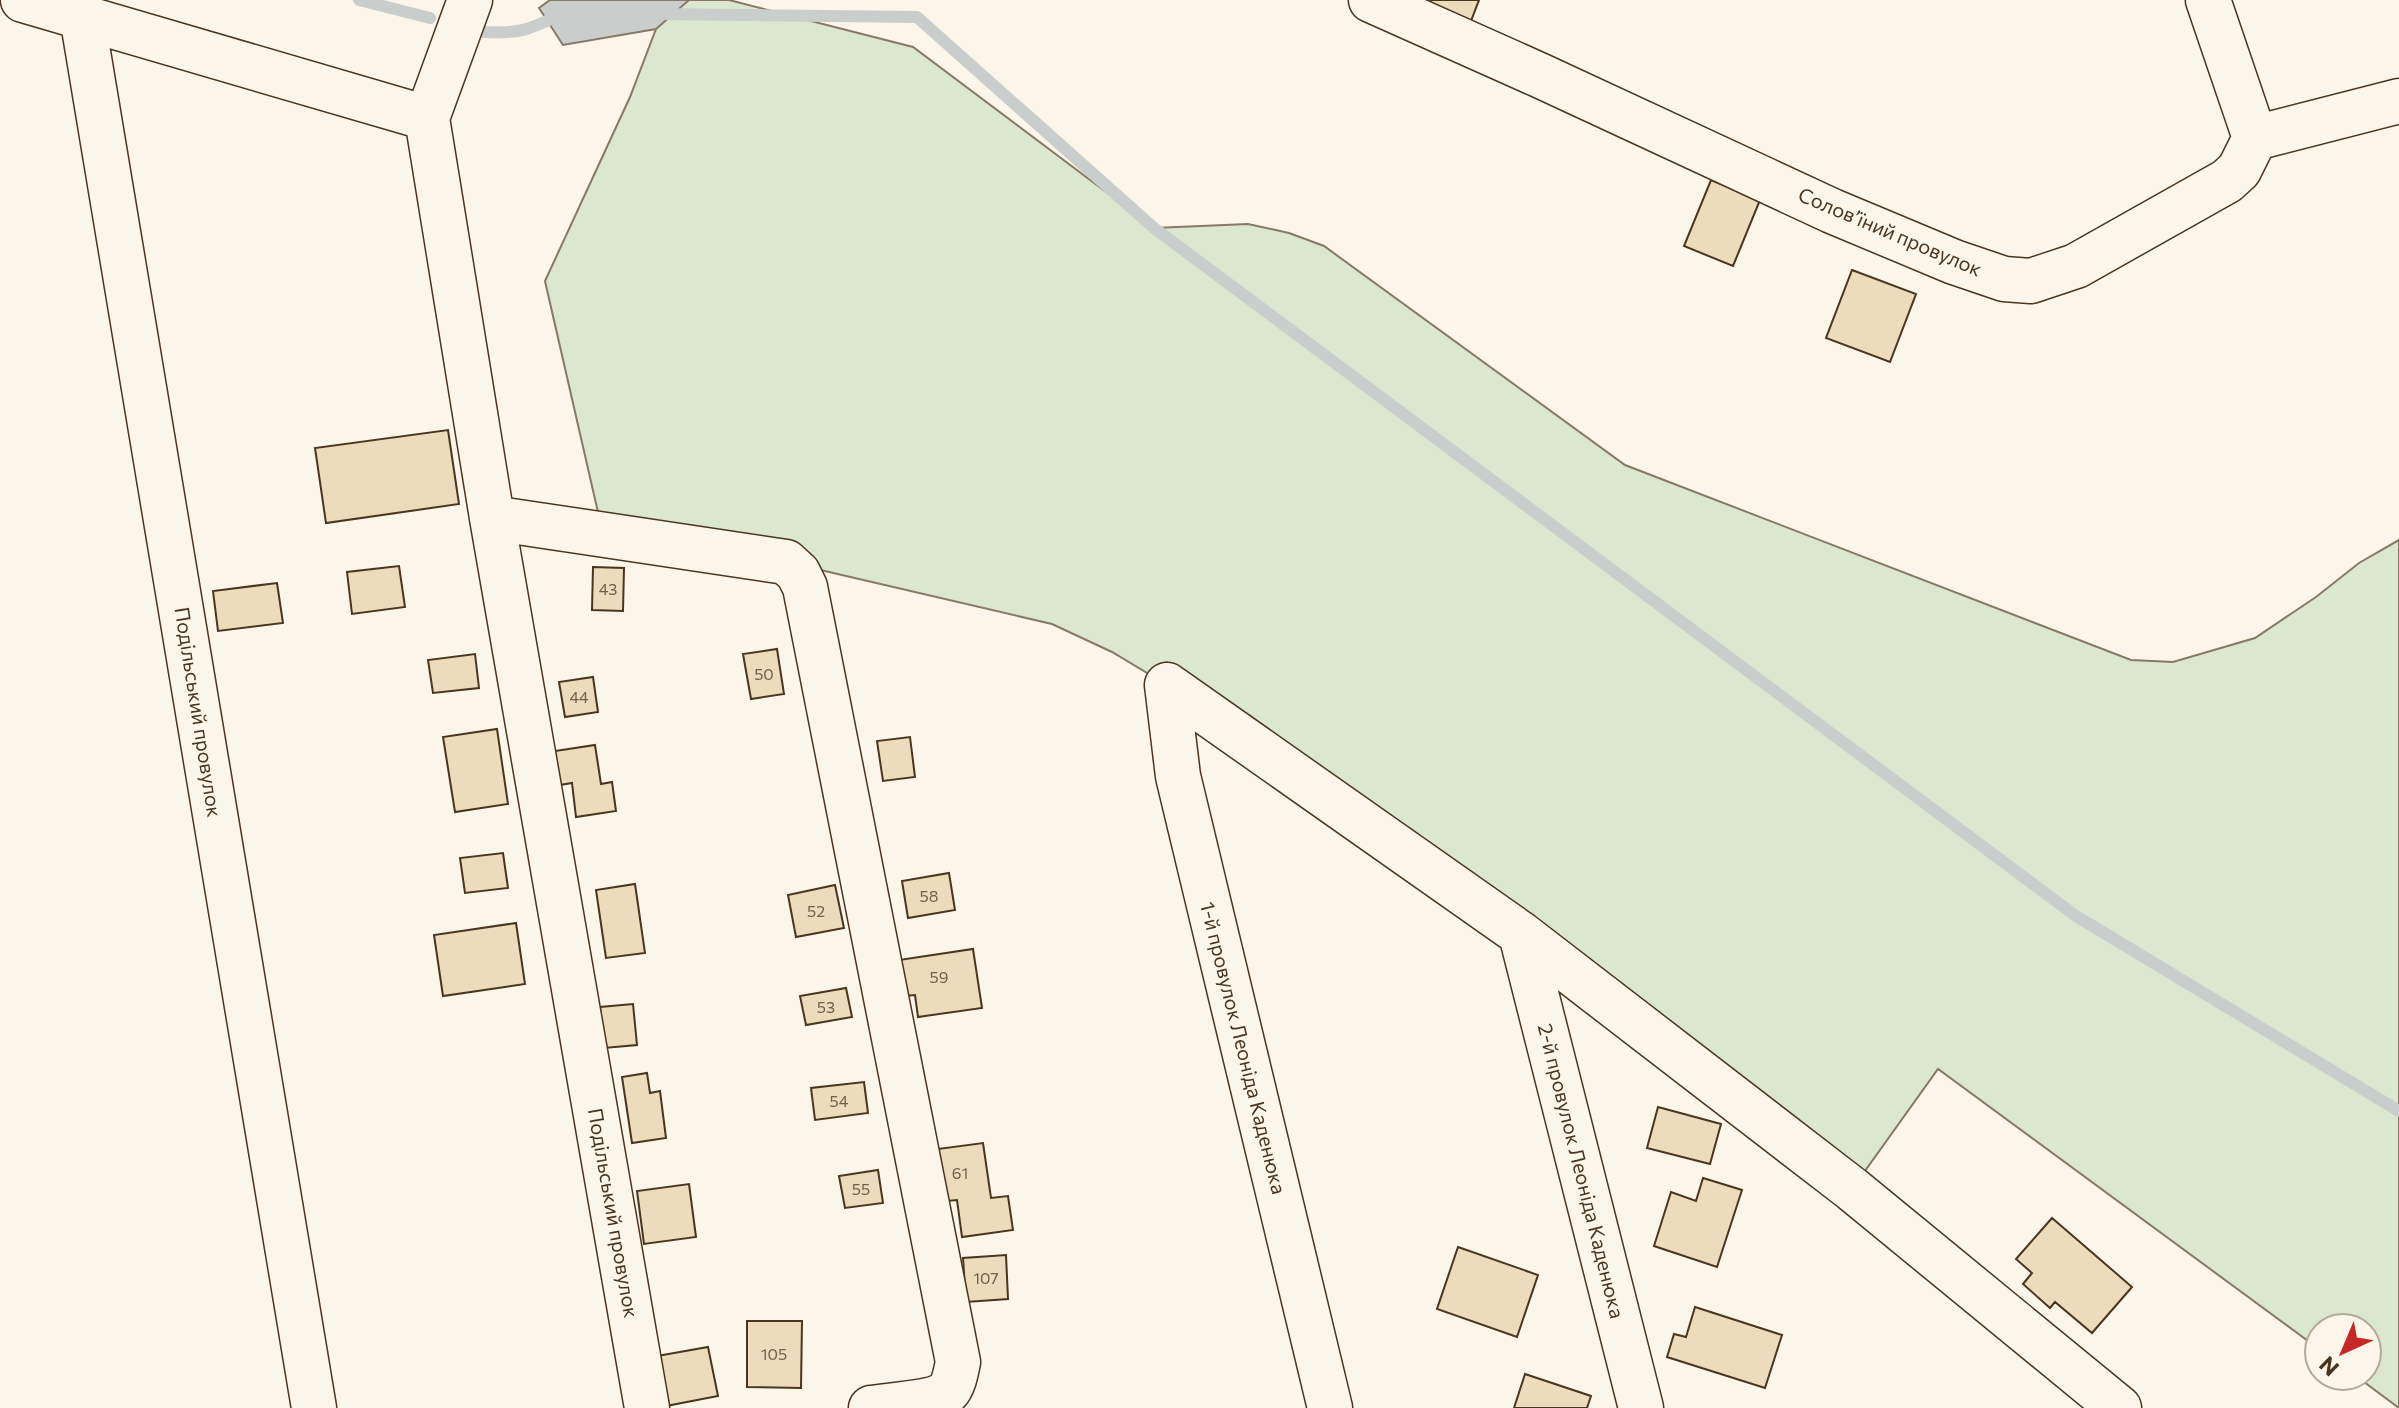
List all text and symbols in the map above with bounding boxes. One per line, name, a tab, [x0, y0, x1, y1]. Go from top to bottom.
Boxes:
street label: Соловʼїний провулок	[1795, 182, 1986, 281]
house number: 43	[599, 579, 617, 598]
street label: Подільський провулок	[171, 605, 228, 819]
house number: 50	[754, 664, 774, 683]
house number: 44	[569, 687, 589, 706]
house number: 58	[920, 886, 938, 905]
street label: 1-й провулок Леоніда Каденюка	[1196, 899, 1292, 1196]
house number: 52	[807, 901, 825, 920]
house number: 59	[930, 967, 948, 986]
house number: 53	[817, 997, 835, 1016]
street label: 2-й провулок Леоніда Каденюка	[1534, 1021, 1630, 1321]
house number: 54	[830, 1091, 849, 1110]
street label: Подільський провулок	[584, 1106, 644, 1320]
house number: 61	[952, 1163, 968, 1182]
house number: 55	[852, 1179, 870, 1198]
house number: 107	[973, 1268, 999, 1287]
north arrow	[2303, 1312, 2383, 1392]
house number: 105	[761, 1344, 787, 1363]
text: N	[2313, 1351, 2344, 1382]

